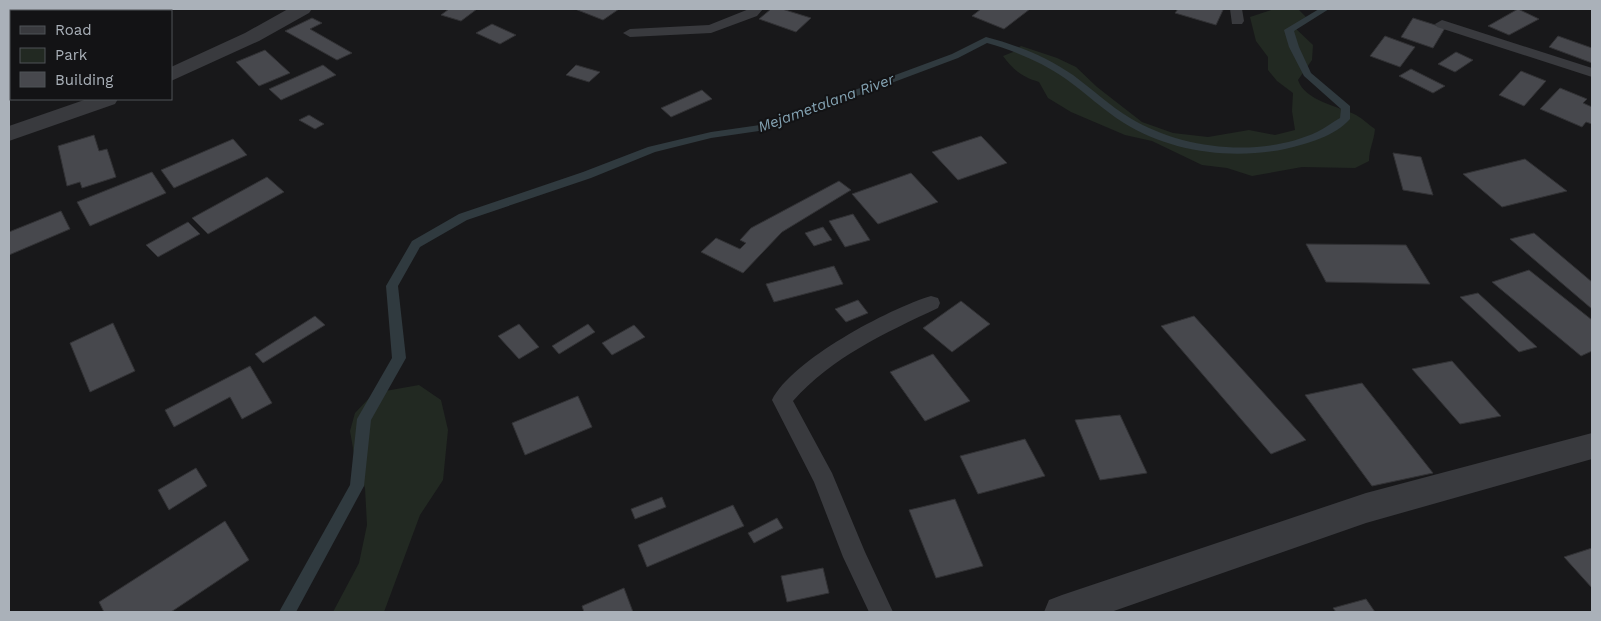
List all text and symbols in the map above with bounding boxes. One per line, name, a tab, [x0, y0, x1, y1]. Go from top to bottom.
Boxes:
legend	[10, 10, 172, 100]
text: Road	[55, 21, 92, 39]
text: Park	[55, 46, 88, 64]
water label: Mejametalana River	[755, 70, 898, 136]
text: Building	[55, 71, 113, 89]

